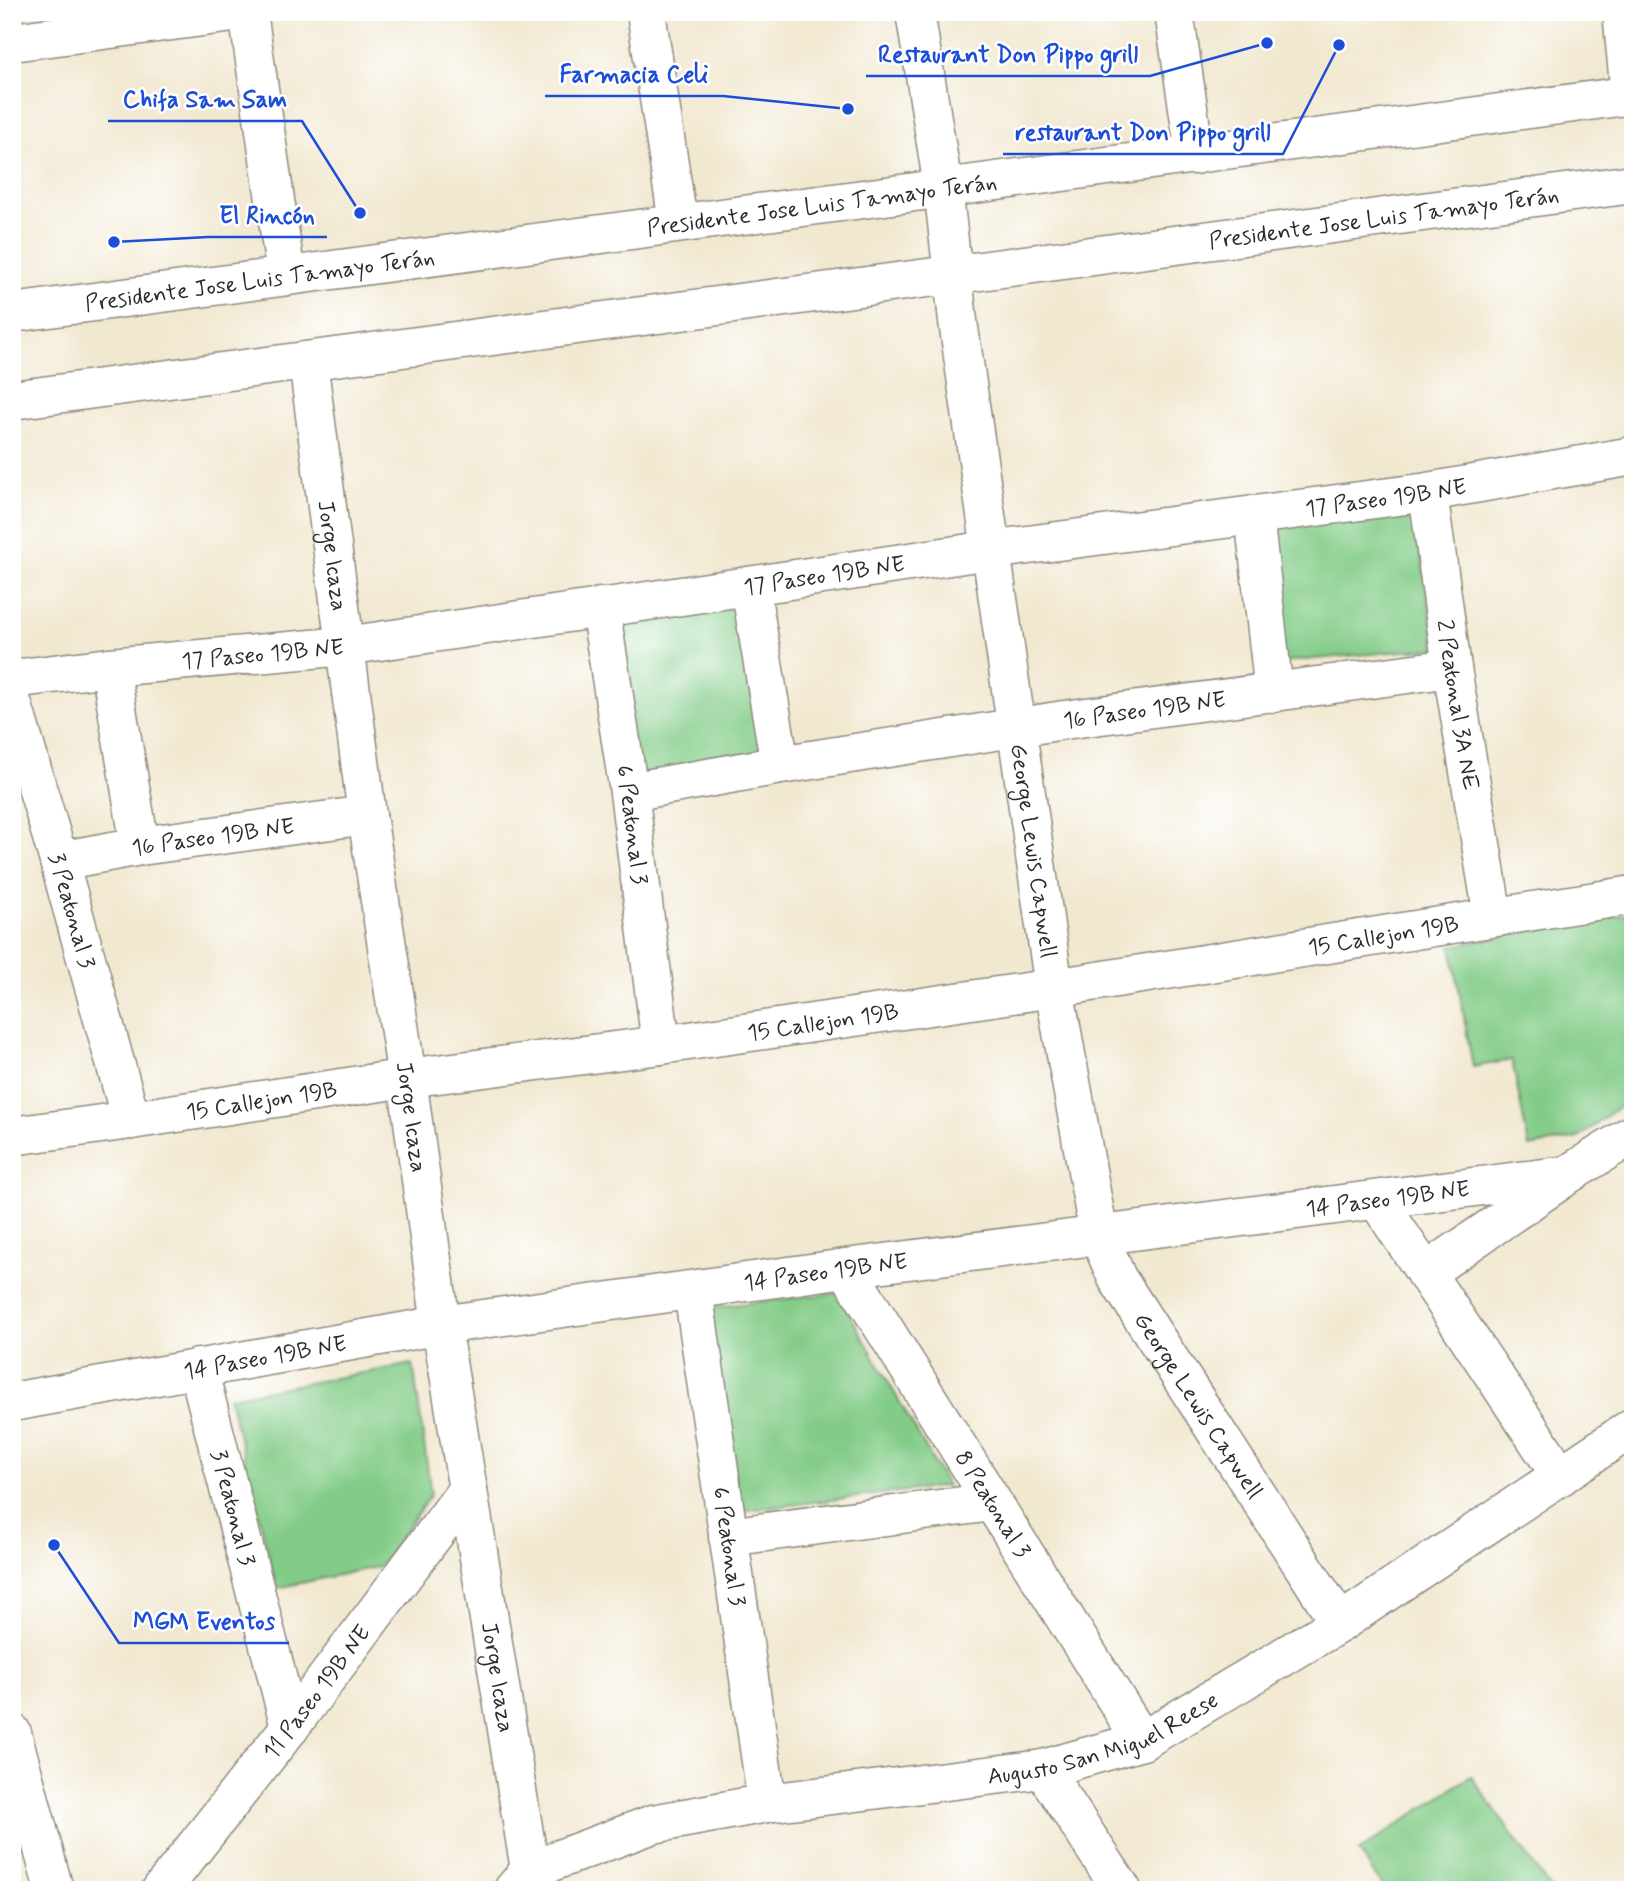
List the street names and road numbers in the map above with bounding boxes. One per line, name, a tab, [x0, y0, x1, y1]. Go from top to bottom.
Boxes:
street label: Presidente Jose Luis Tamayo Terán	[645, 168, 999, 245]
street label: Presidente Jose Luis Tamayo Terán	[1207, 181, 1561, 257]
street label: Presidente Jose Luis Tamayo Terán	[83, 243, 437, 320]
street label: 17 Paseo 19B NE	[1303, 472, 1469, 525]
street label: Jorge Icaza	[309, 498, 353, 613]
street label: 17 Paseo 19B NE	[742, 550, 907, 604]
street label: 2 Peatonal 3A NE	[1429, 618, 1485, 793]
street label: 17 Paseo 19B NE	[180, 633, 345, 678]
street label: 16 Paseo 19B NE	[1061, 685, 1228, 737]
street label: George Lewis Capwell	[1002, 742, 1062, 960]
street label: 6 Peatonal 3	[608, 763, 654, 886]
street label: 16 Paseo 19B NE	[129, 812, 296, 864]
street label: 3 Peatonal 3	[40, 850, 101, 972]
street label: 15 Callejon 19B	[1306, 910, 1461, 964]
street label: 15 Callejon 19B	[746, 998, 901, 1049]
street label: Jorge Icaza	[388, 1060, 433, 1174]
street label: 15 Callejon 19B	[184, 1076, 339, 1128]
street label: 14 Paseo 19B NE	[1304, 1175, 1472, 1226]
street label: 14 Paseo 19B NE	[742, 1247, 909, 1299]
street label: George Lewis Capwell	[1126, 1307, 1269, 1505]
street label: 14 Paseo 19B NE	[181, 1329, 349, 1388]
street label: 8 Peatonal 3	[947, 1445, 1037, 1564]
street label: 3 Peatonal 3	[203, 1447, 261, 1569]
street label: 6 Peatonal 3	[705, 1485, 751, 1608]
street label: 11 Paseo 19B NE	[257, 1619, 378, 1766]
street label: Jorge Icaza	[473, 1620, 520, 1735]
street label: Augusto San Miguel Reese	[986, 1686, 1225, 1793]

